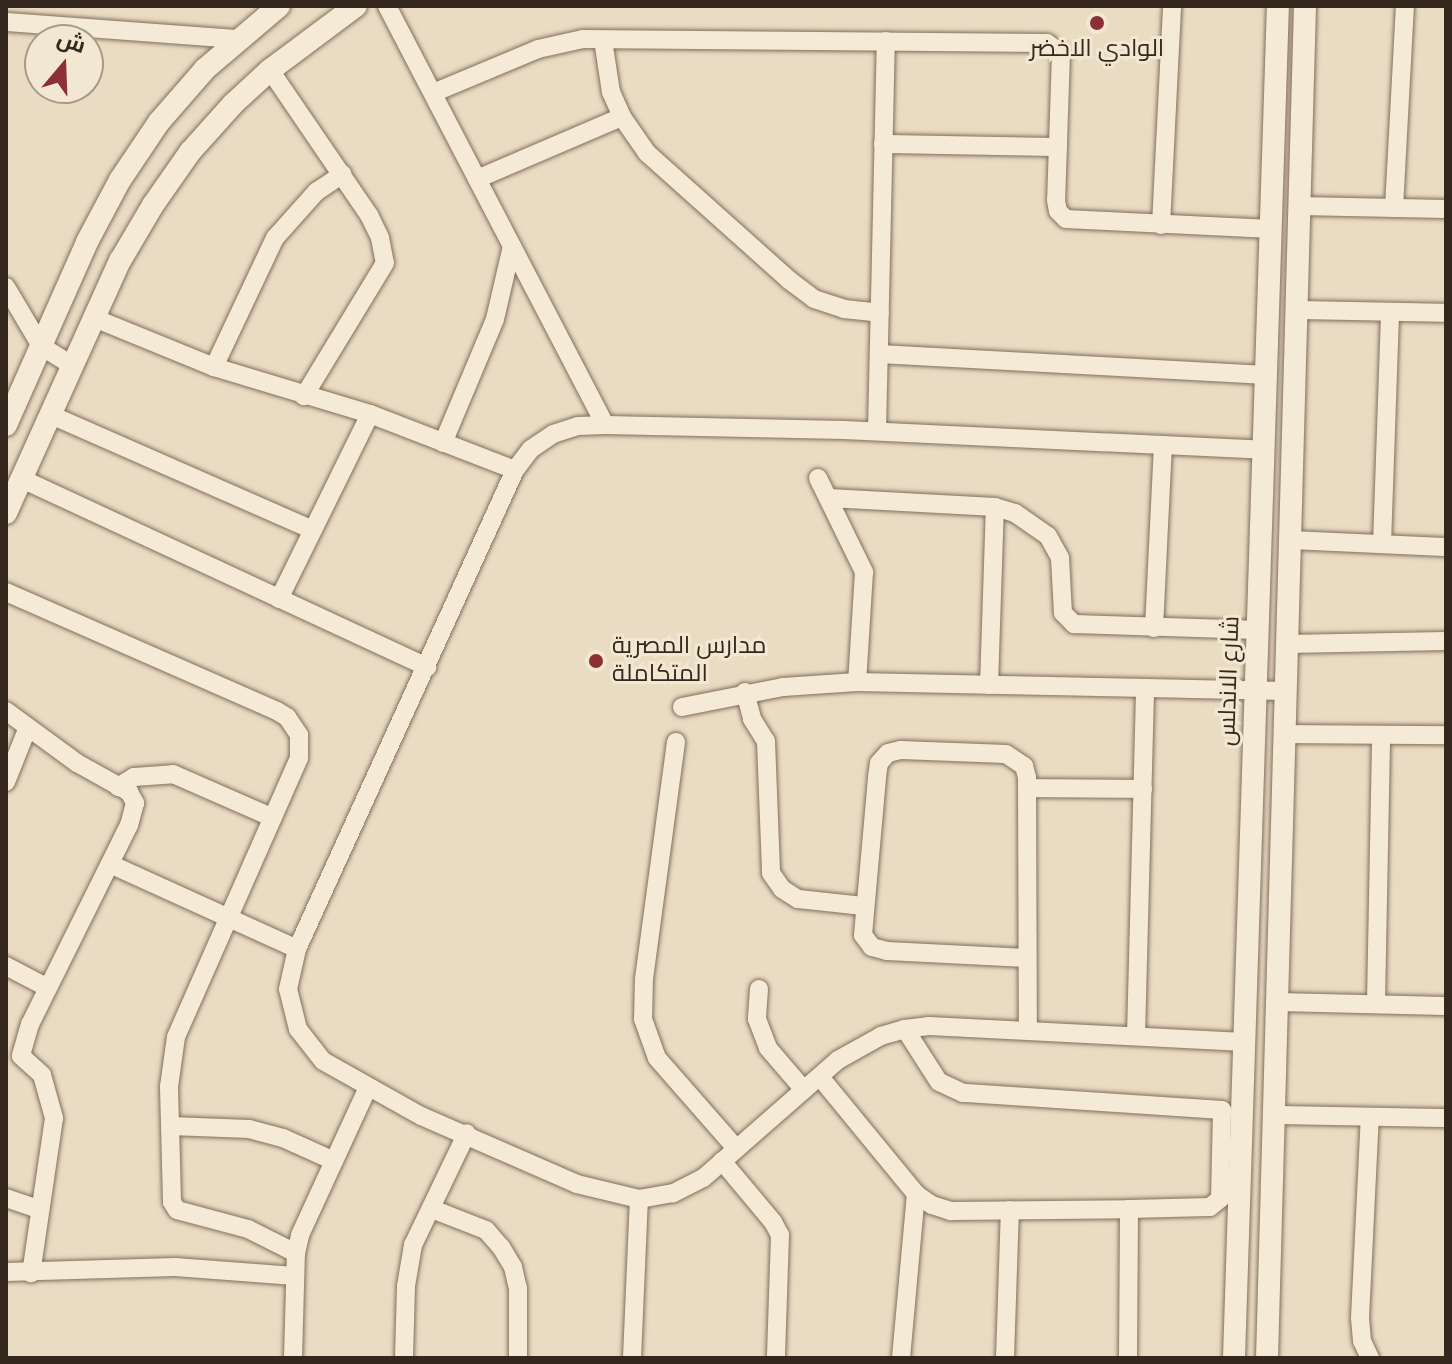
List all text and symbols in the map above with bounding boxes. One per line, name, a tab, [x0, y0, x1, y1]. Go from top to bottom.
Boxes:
marker: الوادي الاخضر	[1088, 14, 1106, 32]
text: ش	[53, 23, 90, 63]
north arrow	[24, 24, 104, 104]
place label: الوادي الاخضر	[1030, 36, 1164, 64]
street label: شارع الاندلس	[1213, 615, 1247, 747]
place label: مدارس المصرية المتكاملة	[612, 633, 766, 689]
marker: مدارس المصرية المتكاملة	[587, 652, 605, 670]

